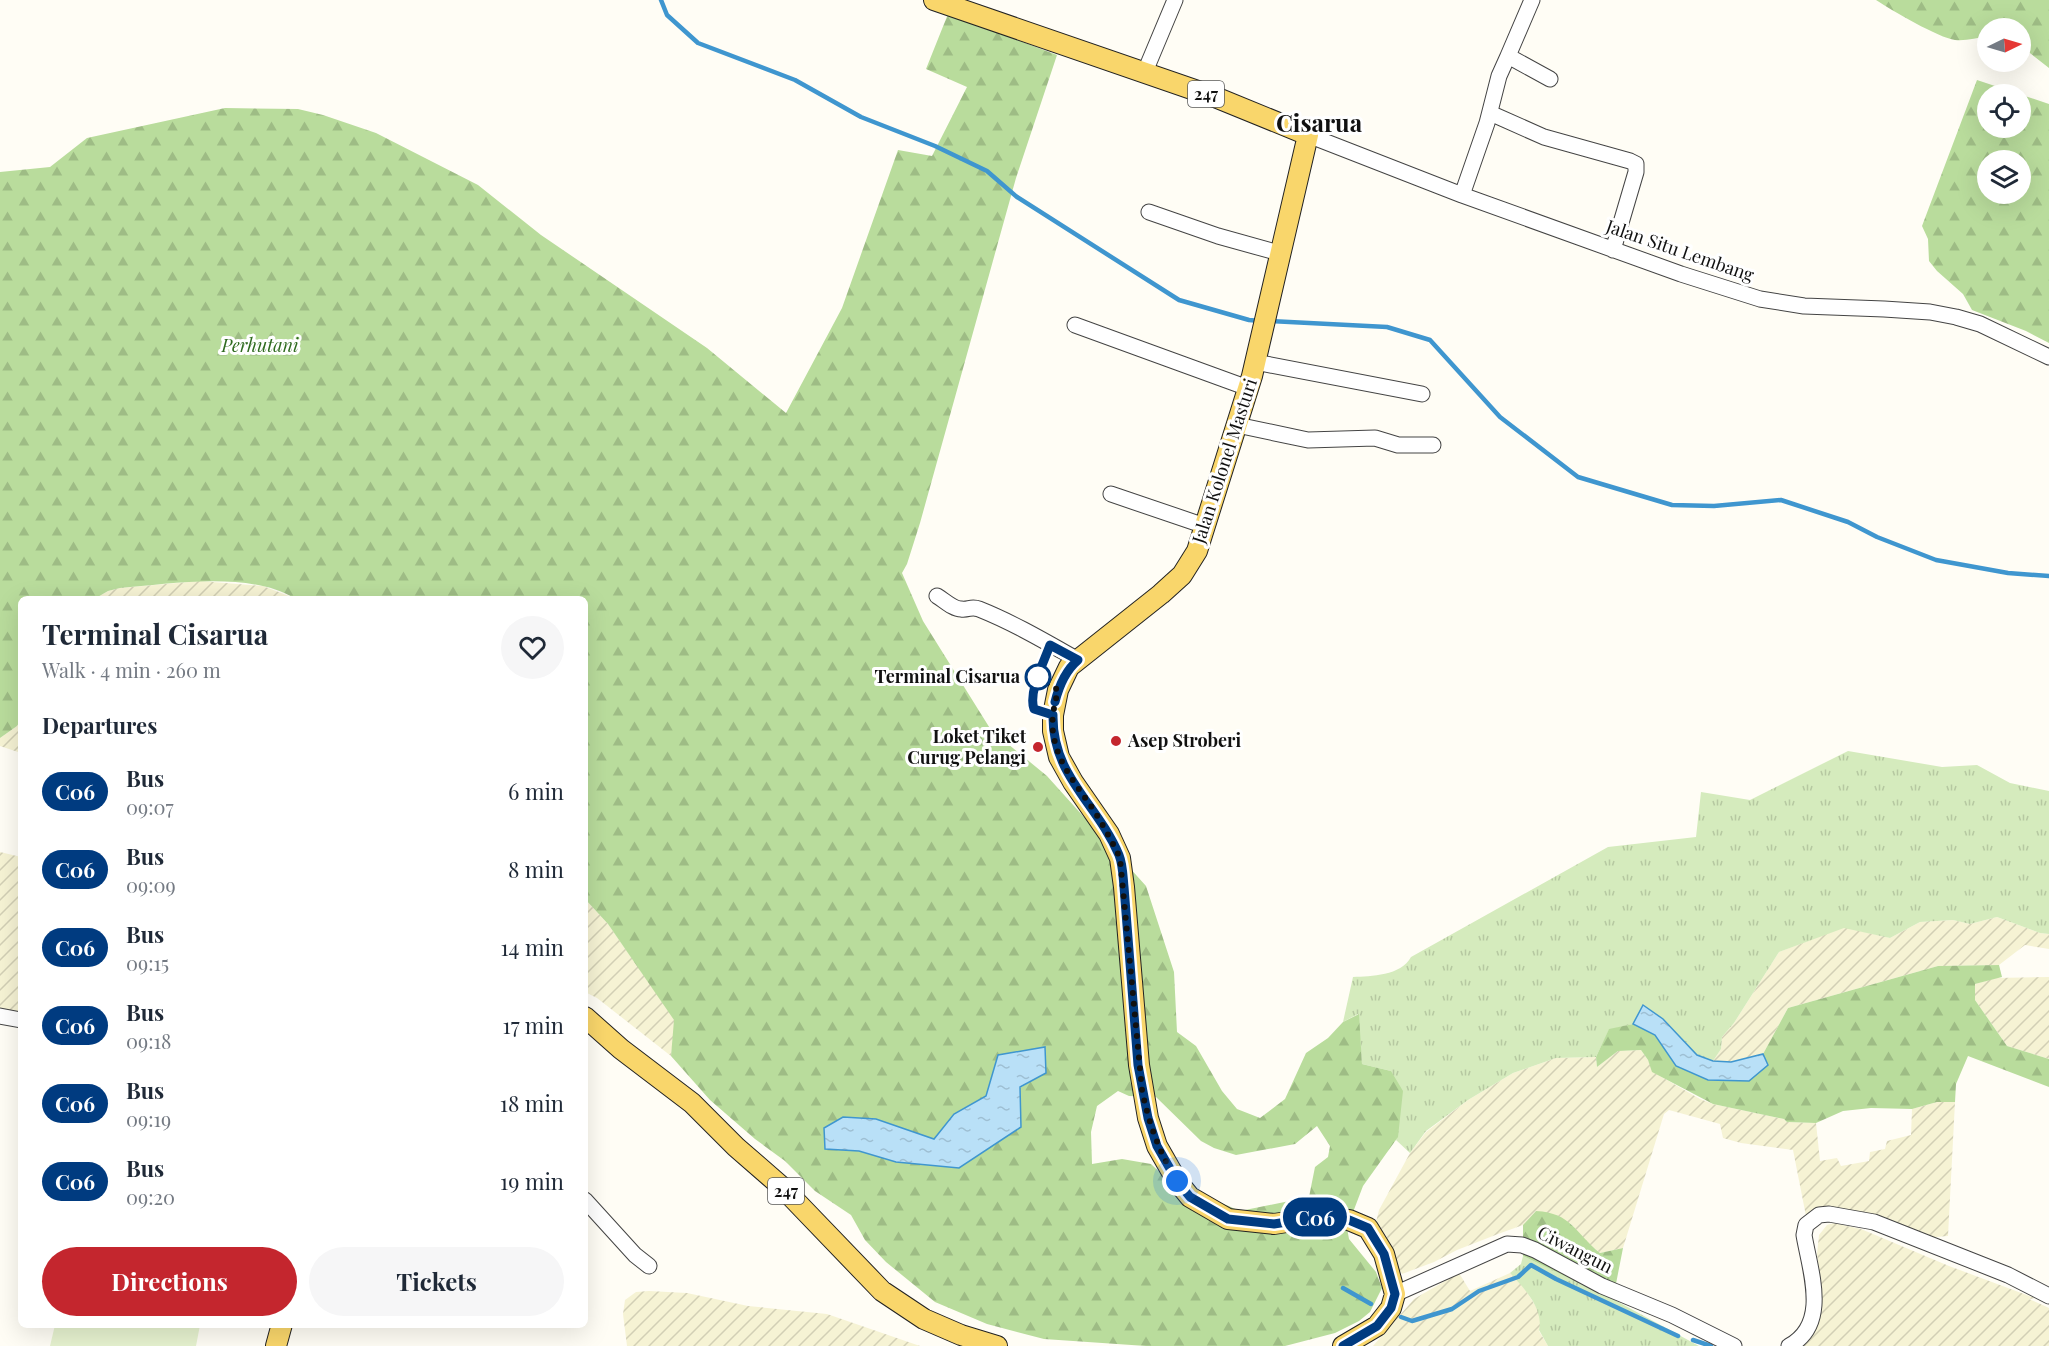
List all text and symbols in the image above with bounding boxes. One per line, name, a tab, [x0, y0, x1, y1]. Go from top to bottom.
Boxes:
north arrow	[1977, 18, 2031, 72]
map controls	[1977, 18, 2031, 204]
road number: 247	[1188, 81, 1224, 107]
button: locate	[1977, 84, 2031, 138]
district label: Cisarua	[1276, 106, 1363, 138]
button: layers	[1977, 150, 2031, 204]
street label: Jalan Situ Lembang	[1602, 213, 1758, 287]
park label: Perhutani	[220, 333, 299, 357]
street label: Jalan Kolonel Masturi	[1186, 375, 1262, 547]
text: Terminal Cisarua	[42, 615, 268, 652]
button: heart	[501, 616, 564, 679]
text: Walk · 4 min · 260 m	[42, 656, 221, 683]
place label: Terminal Cisarua	[875, 664, 1021, 688]
marker: Terminal Cisarua	[1025, 664, 1051, 690]
text: Departures	[42, 710, 157, 740]
place label: Loket Tiket Curug Pelangi	[907, 724, 1027, 769]
place label: Asep Stroberi	[1127, 728, 1241, 752]
marker: Asep Stroberi	[1109, 734, 1123, 748]
marker: Loket Tiket Curug Pelangi	[1031, 740, 1045, 754]
text: Bus	[126, 763, 164, 793]
text: 6 min	[508, 776, 564, 806]
text: C06	[55, 777, 95, 805]
text: 09:07	[126, 793, 174, 820]
text: Bus	[126, 841, 164, 871]
text: 8 min	[508, 854, 564, 884]
text: C06	[55, 855, 95, 883]
text: 09:09	[126, 871, 176, 898]
text: Bus	[126, 919, 164, 949]
text: 14 min	[500, 932, 564, 962]
text: C06	[55, 933, 95, 961]
text: 09:15	[126, 949, 169, 976]
text: Bus	[126, 997, 164, 1027]
text: 17 min	[503, 1010, 564, 1040]
text: C06	[55, 1011, 95, 1039]
text: 09:18	[126, 1027, 171, 1054]
text: Bus	[126, 1075, 164, 1105]
text: 18 min	[500, 1088, 564, 1118]
text: C06	[55, 1089, 95, 1117]
text: 09:19	[126, 1105, 171, 1132]
text: Bus	[126, 1153, 164, 1183]
text: 19 min	[500, 1166, 564, 1196]
your location	[1162, 1166, 1192, 1196]
text: C06	[55, 1167, 95, 1195]
road number: 247	[768, 1178, 804, 1204]
text: 09:20	[126, 1183, 175, 1210]
line badge: C06	[1280, 1198, 1350, 1236]
text: C06	[1295, 1203, 1335, 1231]
street label: Ciwangun	[1534, 1220, 1617, 1278]
button: Directions	[42, 1247, 297, 1316]
button: Tickets	[309, 1247, 564, 1316]

